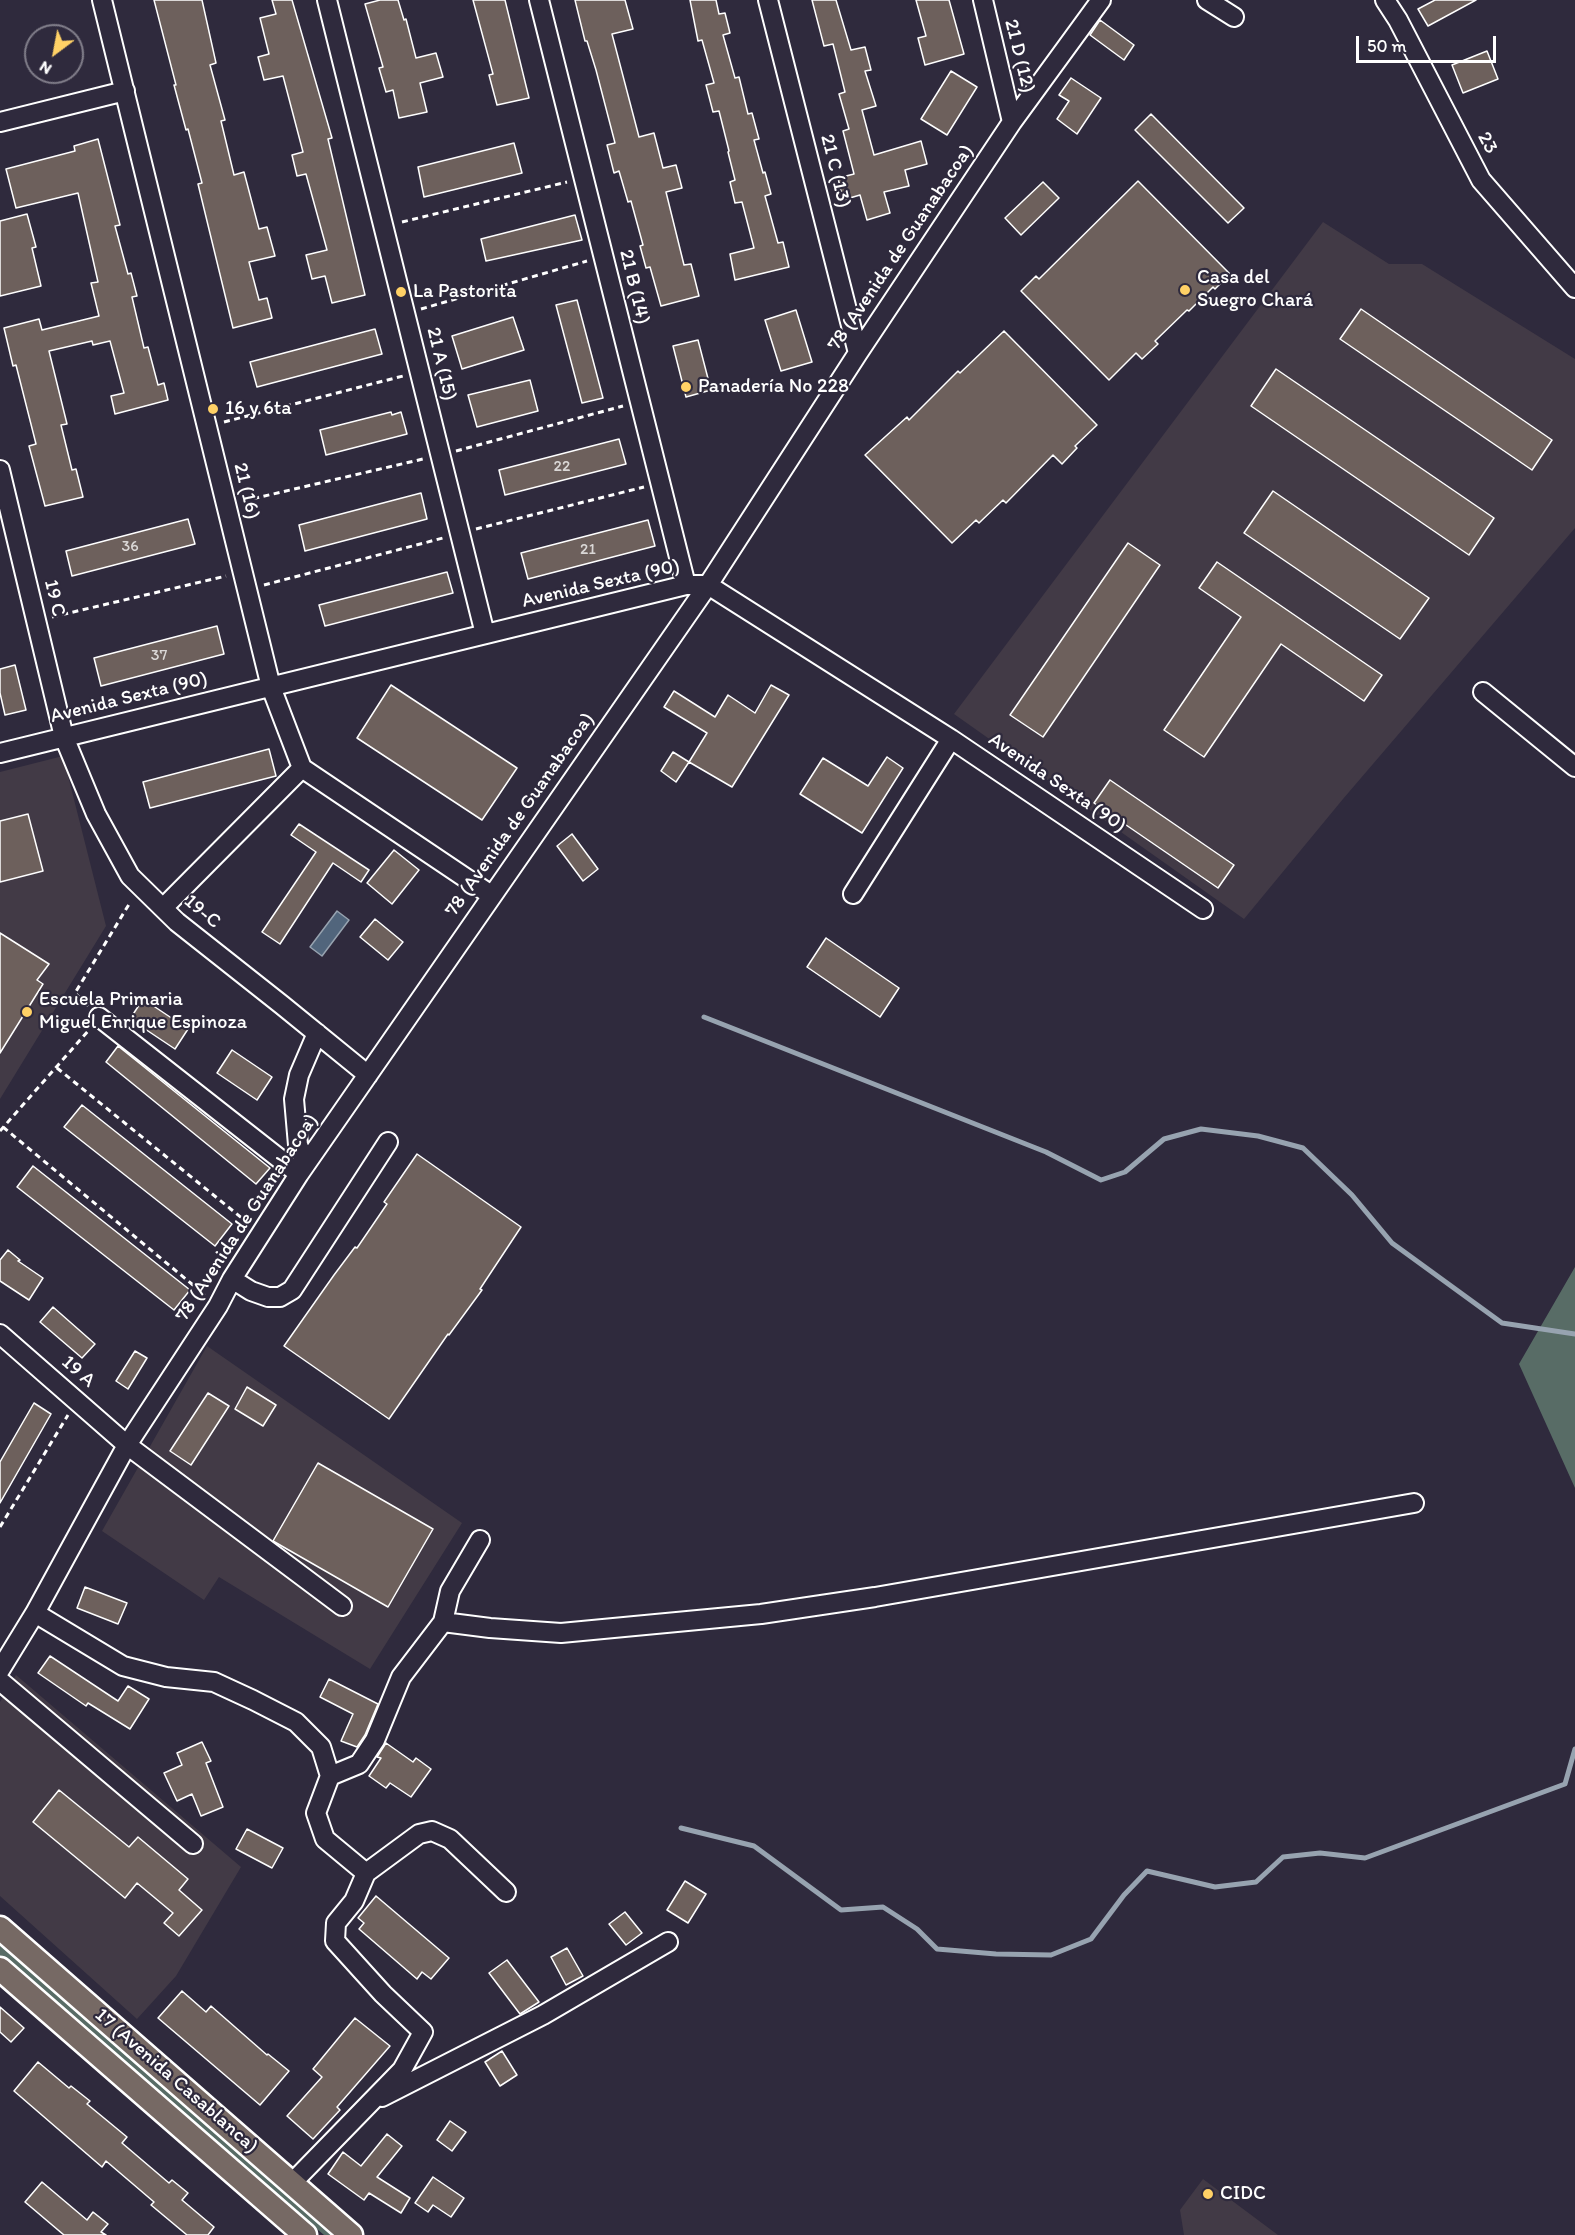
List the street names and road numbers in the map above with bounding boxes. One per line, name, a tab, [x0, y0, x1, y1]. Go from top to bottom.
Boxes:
street label: 21 D (12)	[998, 17, 1040, 95]
street label: 23	[1471, 128, 1503, 158]
street label: 21 C (13)	[814, 132, 856, 210]
street label: 78 (Avenida de Guanabacoa)	[823, 140, 979, 356]
street label: 21 B (14)	[613, 247, 655, 327]
street label: 21 A (15)	[420, 325, 462, 403]
street label: 21 (16)	[227, 460, 265, 522]
street label: Avenida Sexta (90)	[520, 554, 682, 614]
street label: 19 C	[38, 577, 70, 619]
street label: Avenida Sexta (90)	[48, 667, 210, 729]
street label: 78 (Avenida de Guanabacoa)	[440, 708, 600, 922]
street label: Avenida Sexta (90)	[983, 728, 1131, 838]
street label: 19-C	[179, 890, 225, 934]
street label: 78 (Avenida de Guanabacoa)	[171, 1109, 323, 1327]
street label: 19 A	[56, 1351, 100, 1393]
street label: 17 (Avenida Casablanca)	[89, 2003, 263, 2159]

